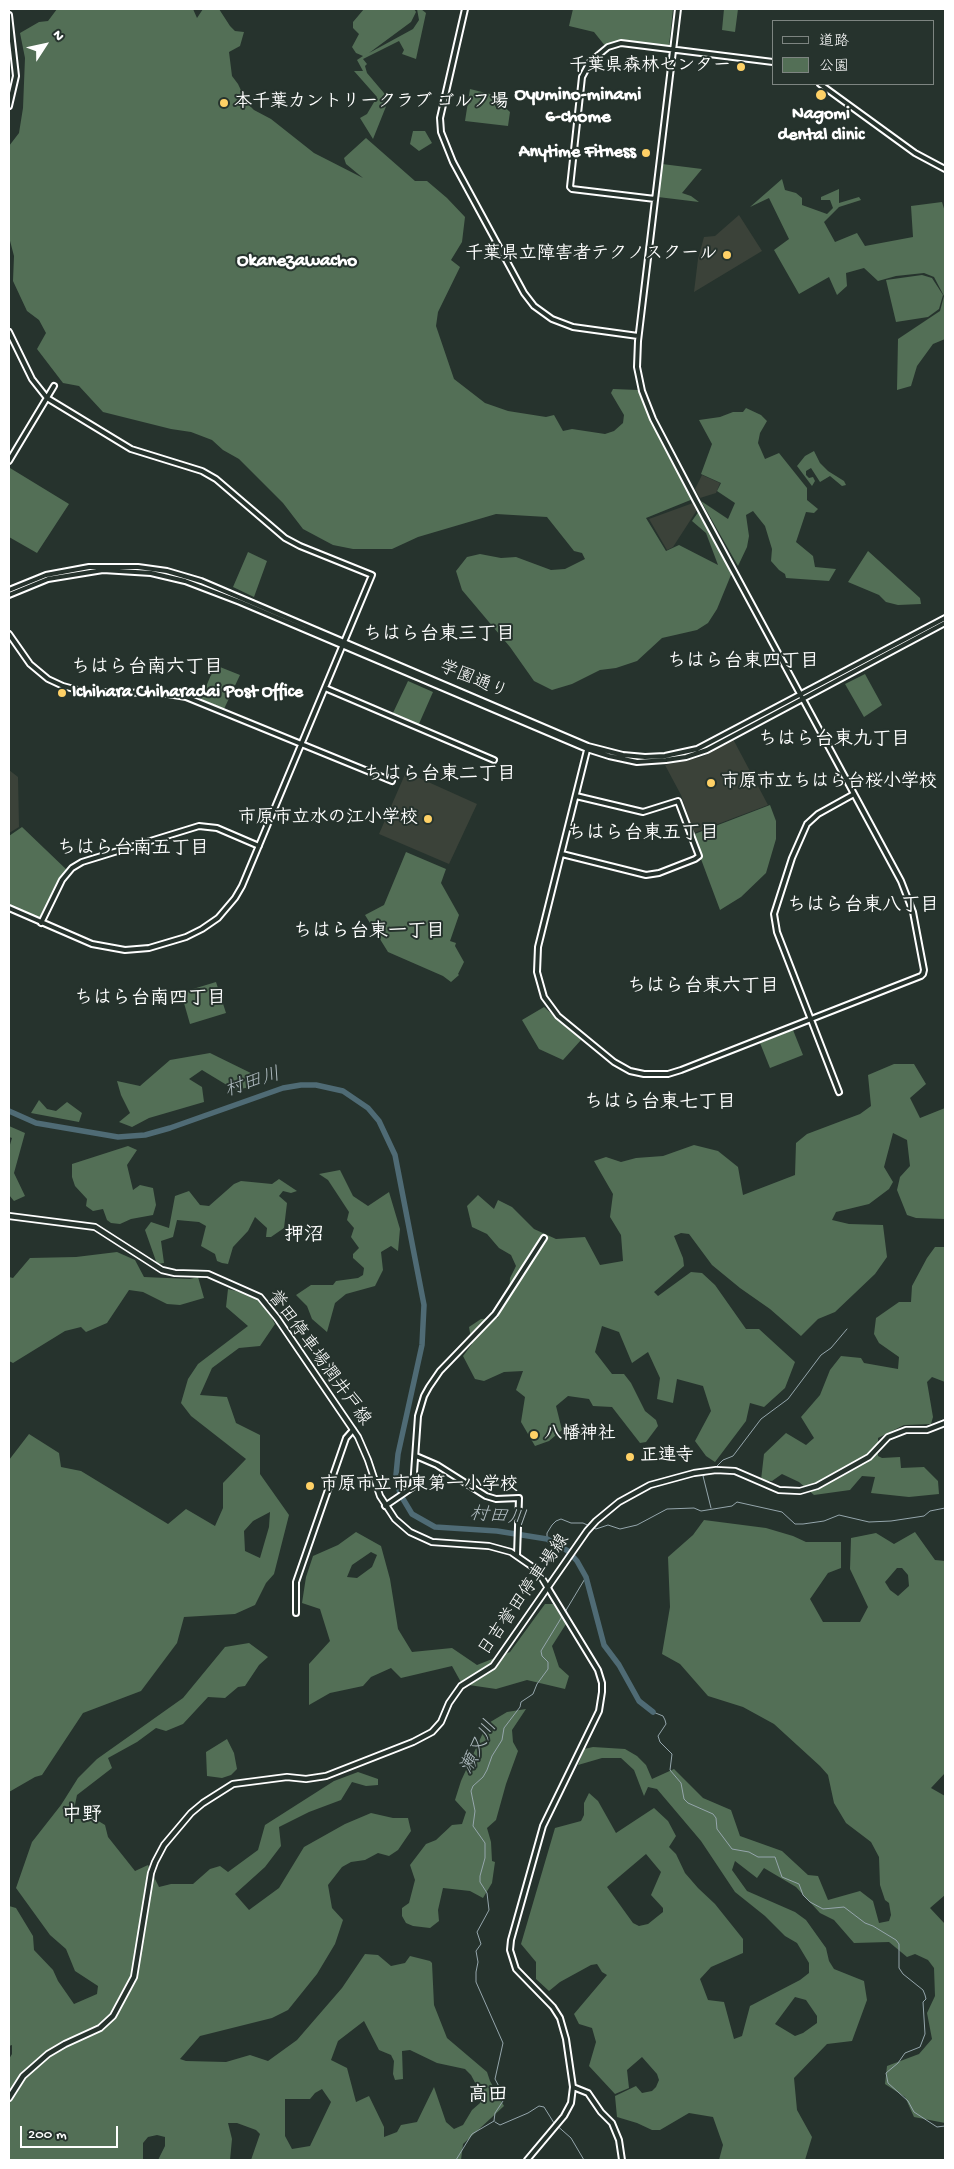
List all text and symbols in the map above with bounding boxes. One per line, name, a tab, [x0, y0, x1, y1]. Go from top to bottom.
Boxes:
north arrow	[20, 20, 70, 70]
legend	[772, 20, 934, 85]
text: N	[48, 27, 67, 45]
text: 道路	[819, 33, 849, 51]
place label: 千葉県森林センター	[569, 56, 731, 78]
text: 公園	[819, 58, 849, 76]
marker: 千葉県森林センター	[735, 61, 747, 73]
district label: Oyumino-minami 6-chome	[515, 85, 641, 129]
marker: Nagomi dental clinic	[814, 88, 828, 102]
place label: 本千葉カントリークラブ ゴルフ場	[234, 92, 508, 114]
marker: 本千葉カントリークラブ ゴルフ場	[218, 97, 230, 109]
place label: Nagomi dental clinic	[778, 104, 864, 146]
place label: Anytime Fitness	[519, 142, 636, 164]
marker: Anytime Fitness	[640, 147, 652, 159]
place label: 千葉県立障害者テクノスクール	[465, 244, 717, 266]
marker: 千葉県立障害者テクノスクール	[721, 249, 733, 261]
district label: Okanezawacho	[237, 251, 357, 273]
district label: ちはら台東三丁目	[363, 625, 515, 647]
district label: ちはら台東四丁目	[667, 652, 819, 674]
street label: 学園通り	[436, 657, 510, 705]
district label: ちはら台南六丁目	[71, 658, 223, 680]
place label: Ichihara Chiharadai Post Office	[72, 682, 303, 704]
marker: Ichihara Chiharadai Post Office	[56, 687, 68, 699]
district label: ちはら台東九丁目	[758, 730, 910, 752]
district label: ちはら台東二丁目	[364, 765, 516, 787]
place label: 市原市立ちはら台桜小学校	[721, 772, 937, 794]
marker: 市原市立ちはら台桜小学校	[705, 777, 717, 789]
place label: 市原市立水の江小学校	[238, 808, 418, 830]
marker: 市原市立水の江小学校	[422, 813, 434, 825]
district label: ちはら台東五丁目	[567, 824, 719, 846]
district label: ちはら台南五丁目	[57, 839, 209, 861]
district label: ちはら台東八丁目	[787, 896, 939, 918]
district label: ちはら台東一丁目	[293, 922, 445, 944]
district label: ちはら台東六丁目	[627, 977, 779, 999]
district label: ちはら台南四丁目	[74, 989, 226, 1011]
water label: 村田川	[222, 1064, 284, 1104]
district label: ちはら台東七丁目	[584, 1093, 736, 1115]
district label: 押沼	[284, 1225, 324, 1249]
street label: 誉田停車場潤井戸線	[262, 1287, 374, 1431]
place label: 八幡神社	[544, 1424, 616, 1446]
marker: 八幡神社	[528, 1429, 540, 1441]
place label: 正連寺	[640, 1446, 694, 1468]
marker: 正連寺	[624, 1451, 636, 1463]
place label: 市原市立市東第一小学校	[320, 1475, 518, 1497]
marker: 市原市立市東第一小学校	[304, 1480, 316, 1492]
water label: 村田川	[468, 1504, 528, 1532]
street label: 日吉誉田停車場線	[475, 1531, 575, 1661]
water label: 瀬又川	[457, 1717, 503, 1779]
district label: 中野	[62, 1805, 102, 1829]
district label: 高田	[468, 2085, 508, 2109]
scale bar	[22, 2116, 120, 2148]
text: 200 m	[28, 2126, 67, 2144]

